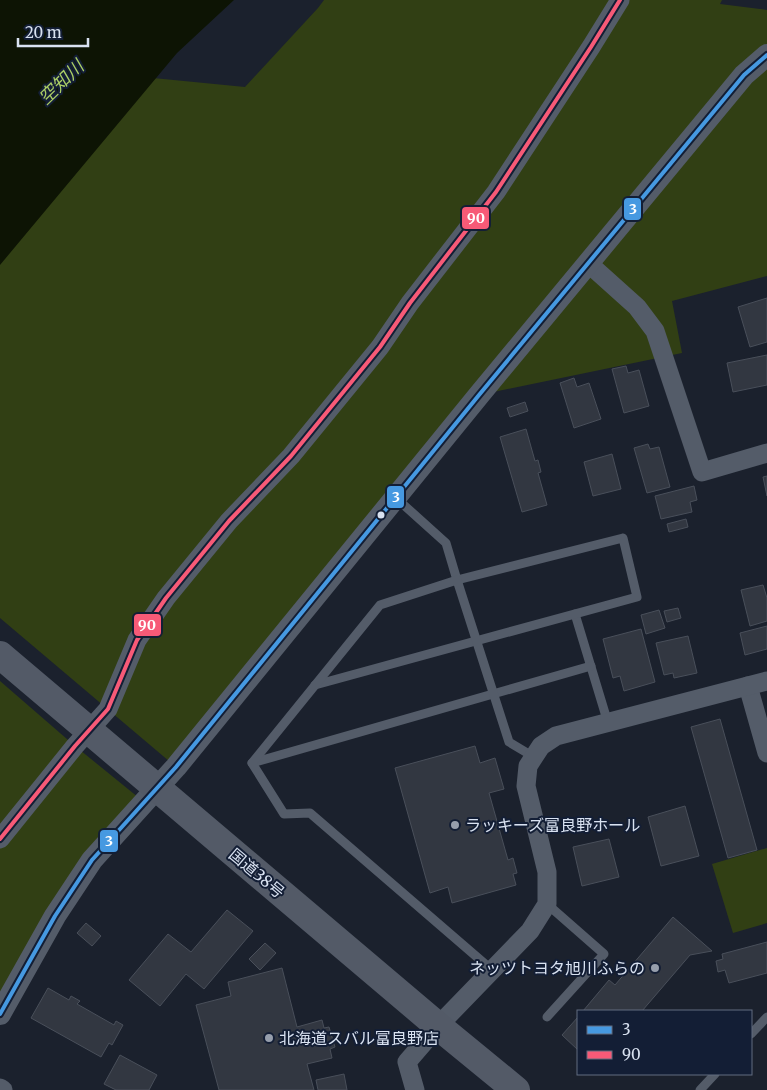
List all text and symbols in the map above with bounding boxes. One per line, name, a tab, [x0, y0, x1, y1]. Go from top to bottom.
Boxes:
scale bar	[18, 15, 88, 47]
text: 20 m	[25, 23, 62, 42]
water label: 空知川	[34, 54, 90, 109]
line badge: 3	[623, 197, 642, 221]
text: 3	[629, 200, 637, 218]
line badge: 90	[461, 206, 490, 230]
text: 90	[467, 209, 485, 227]
line badge: 3	[386, 485, 405, 509]
text: 3	[392, 488, 400, 506]
unlabelled marker	[376, 510, 386, 520]
line badge: 90	[133, 613, 162, 637]
text: 90	[138, 616, 156, 634]
place label: ラッキーズ富良野ホール	[465, 815, 640, 835]
marker: ラッキーズ富良野ホール	[449, 819, 461, 831]
line badge: 3	[99, 829, 119, 853]
text: 3	[105, 832, 113, 850]
street label: 国道38号	[225, 844, 289, 902]
place label: ネッツトヨタ旭川ふらの	[469, 958, 645, 978]
marker: ネッツトヨタ旭川ふらの	[649, 962, 661, 974]
legend	[577, 1010, 752, 1075]
text: 3	[622, 1020, 631, 1039]
place label: 北海道スバル富良野店	[279, 1028, 439, 1048]
marker: 北海道スバル富良野店	[263, 1032, 275, 1044]
text: 90	[622, 1045, 641, 1064]

